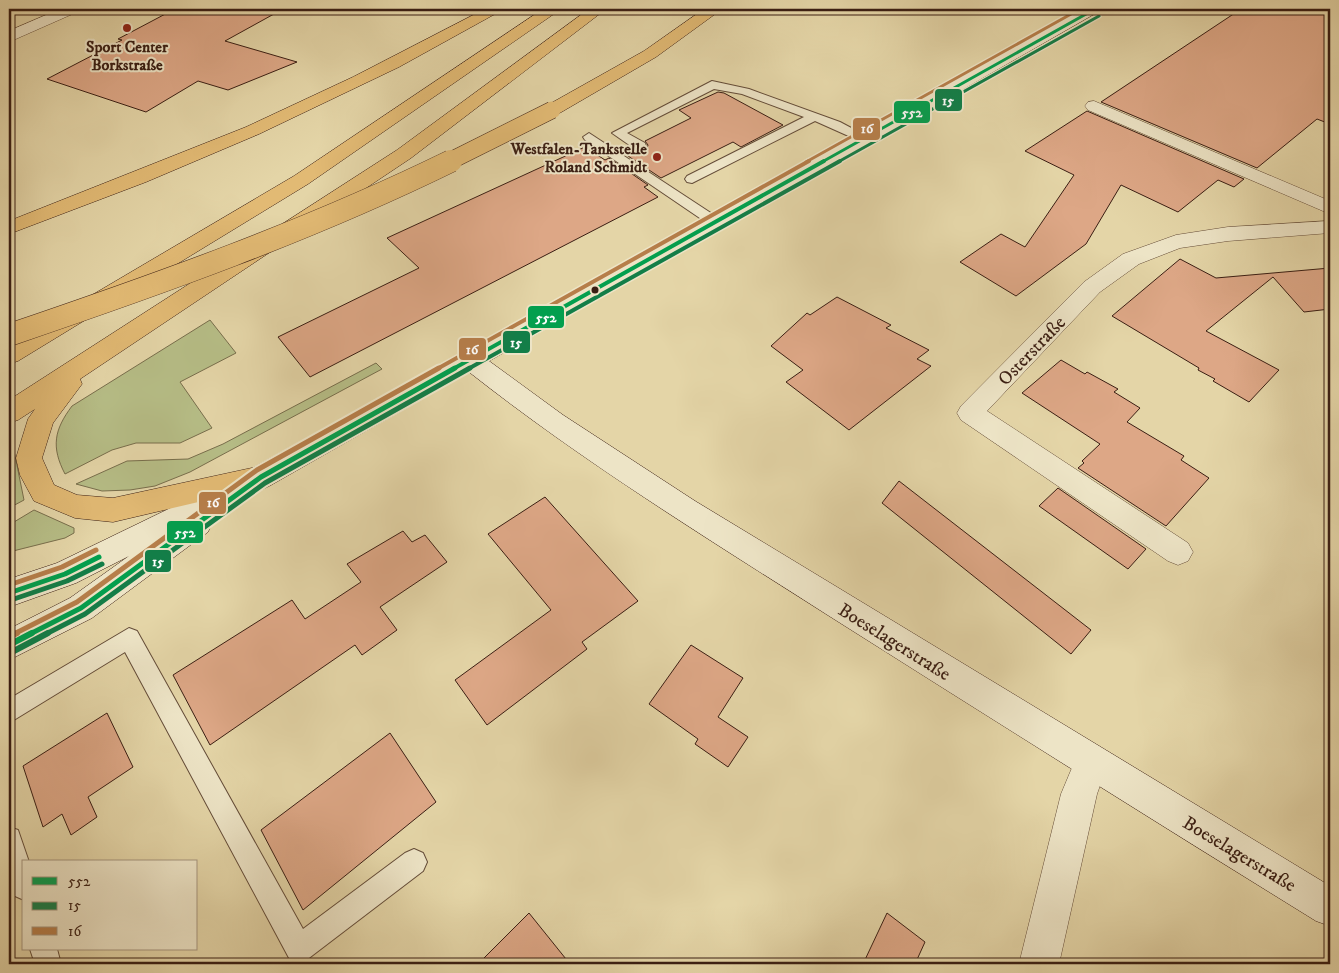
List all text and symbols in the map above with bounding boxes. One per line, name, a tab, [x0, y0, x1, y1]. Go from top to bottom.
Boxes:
marker: Sport Center Borkstraße	[121, 22, 133, 34]
place label: Sport Center Borkstraße	[86, 37, 169, 75]
line badge: 15	[934, 88, 963, 112]
text: 15	[942, 92, 954, 110]
line badge: 552	[893, 100, 931, 124]
text: 552	[901, 104, 924, 122]
line badge: 16	[852, 117, 881, 141]
text: 16	[861, 120, 874, 138]
place label: Westfalen-Tankstelle Roland Schmidt	[510, 139, 648, 177]
marker: Westfalen-Tankstelle Roland Schmidt	[651, 151, 663, 163]
unlabelled marker	[590, 285, 600, 295]
line badge: 552	[527, 305, 565, 329]
text: 552	[535, 309, 558, 327]
street label: Osterstraße	[993, 311, 1071, 391]
line badge: 15	[502, 330, 531, 354]
text: 15	[510, 334, 522, 352]
line badge: 16	[458, 337, 487, 361]
text: 16	[466, 341, 479, 359]
line badge: 16	[198, 491, 227, 515]
text: 16	[207, 494, 220, 512]
line badge: 552	[166, 520, 204, 544]
text: 552	[174, 524, 197, 542]
line badge: 15	[144, 549, 172, 573]
text: 15	[152, 553, 164, 571]
street label: Boeselagerstraße	[834, 599, 955, 686]
street label: Boeselagerstraße	[1178, 811, 1300, 897]
legend	[22, 860, 198, 950]
text: 552	[68, 872, 91, 891]
text: 15	[68, 896, 81, 915]
text: 16	[68, 922, 82, 941]

